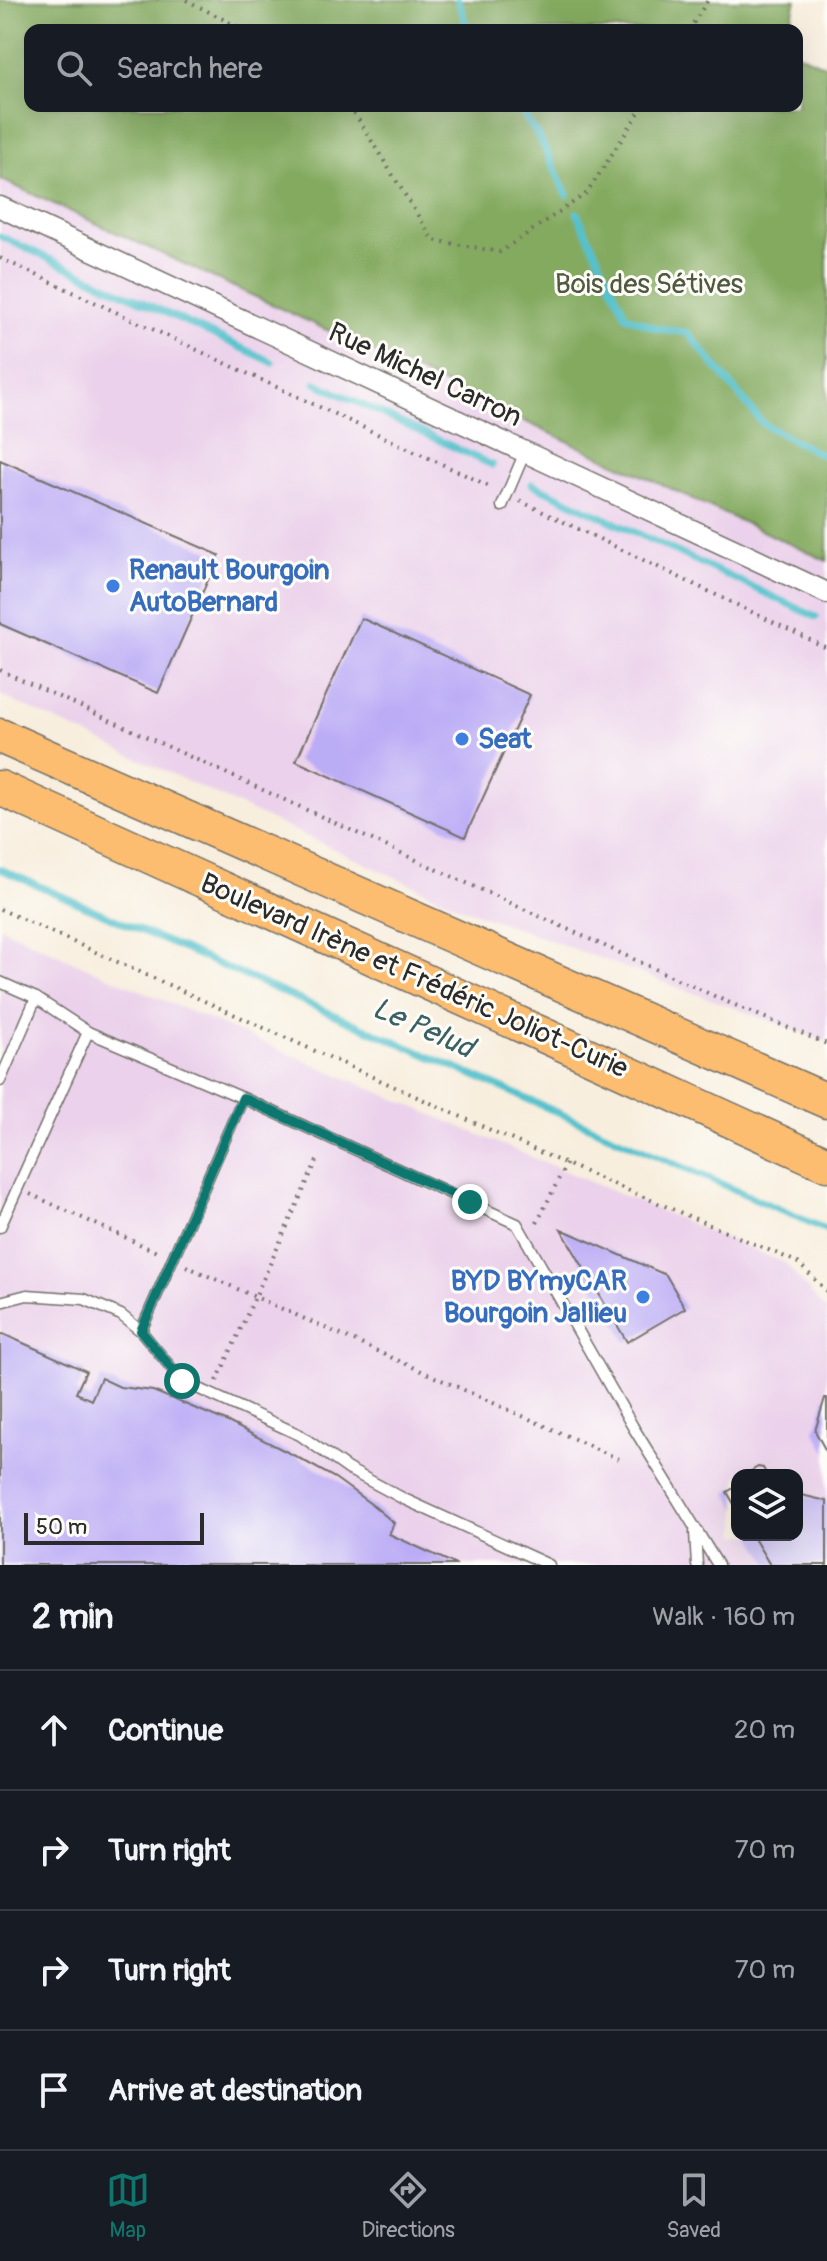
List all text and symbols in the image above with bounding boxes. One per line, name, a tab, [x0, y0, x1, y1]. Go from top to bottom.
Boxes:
search box	[24, 24, 803, 112]
icon: search	[52, 46, 96, 90]
text: Search here	[116, 50, 263, 87]
park label: Bois des Sétives	[555, 267, 744, 302]
street label: Rue Michel Carron	[323, 315, 527, 435]
place label: Renault Bourgoin AutoBernard	[129, 553, 330, 620]
marker: Renault Bourgoin AutoBernard	[104, 577, 122, 595]
place label: Seat	[478, 722, 532, 757]
marker: Seat	[453, 730, 471, 748]
street label: Boulevard Irène et Frédéric Joliot-Curie	[195, 866, 633, 1086]
water label: Le Pelud	[367, 989, 482, 1068]
route end	[452, 1184, 488, 1220]
place label: BYD BYmyCAR Bourgoin Jallieu	[444, 1264, 627, 1331]
marker: BYD BYmyCAR Bourgoin Jallieu	[634, 1288, 652, 1306]
route start	[164, 1363, 200, 1399]
map controls	[731, 1469, 803, 1541]
button: layers	[731, 1469, 803, 1541]
scale bar	[24, 1509, 204, 1545]
text: 50 m	[36, 1513, 87, 1541]
text: 2 min	[32, 1596, 114, 1639]
text: Walk · 160 m	[652, 1601, 795, 1633]
icon: ahead	[32, 1708, 76, 1752]
text: Continue	[108, 1712, 223, 1749]
text: 20 m	[734, 1714, 795, 1746]
icon: right	[32, 1828, 76, 1872]
text: Turn right	[108, 1832, 231, 1869]
text: 70 m	[735, 1834, 795, 1866]
icon: right	[32, 1948, 76, 1992]
text: Turn right	[108, 1952, 231, 1989]
text: 70 m	[735, 1954, 795, 1986]
icon: arrive	[32, 2068, 76, 2112]
text: Arrive at destination	[108, 2072, 362, 2109]
tab: Map	[106, 2168, 150, 2244]
tab: Directions	[362, 2168, 455, 2244]
tab: Saved	[667, 2168, 721, 2244]

